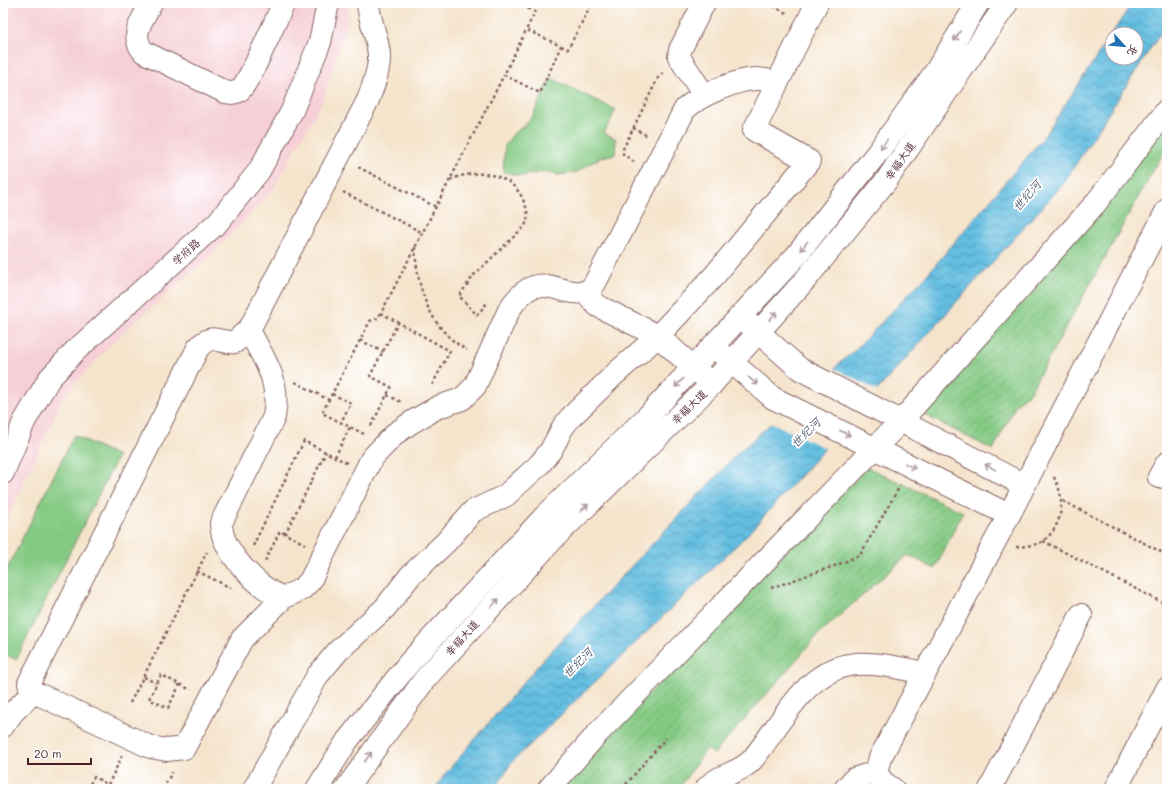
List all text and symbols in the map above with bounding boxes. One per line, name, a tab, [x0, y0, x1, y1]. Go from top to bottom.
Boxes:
north arrow	[1104, 26, 1144, 66]
one-way arrow	[953, 30, 961, 42]
text: 北	[1124, 42, 1143, 59]
one-way arrow	[880, 138, 888, 149]
street label: 幸福大道	[881, 138, 918, 183]
water label: 世纪河	[1008, 175, 1045, 214]
street label: 学府路	[168, 235, 203, 268]
one-way arrow	[800, 240, 808, 251]
one-way arrow	[769, 311, 778, 321]
one-way arrow	[748, 376, 759, 385]
one-way arrow	[674, 378, 683, 388]
street label: 幸福大道	[668, 386, 710, 427]
water label: 世纪河	[787, 412, 825, 451]
one-way arrow	[838, 430, 850, 438]
one-way arrow	[984, 462, 996, 470]
one-way arrow	[904, 463, 916, 470]
one-way arrow	[579, 504, 589, 513]
one-way arrow	[490, 597, 499, 608]
street label: 幸福大道	[441, 616, 482, 659]
water label: 世纪河	[559, 642, 597, 681]
scale bar	[28, 740, 91, 766]
text: 20 m	[34, 745, 62, 761]
one-way arrow	[364, 751, 372, 762]

